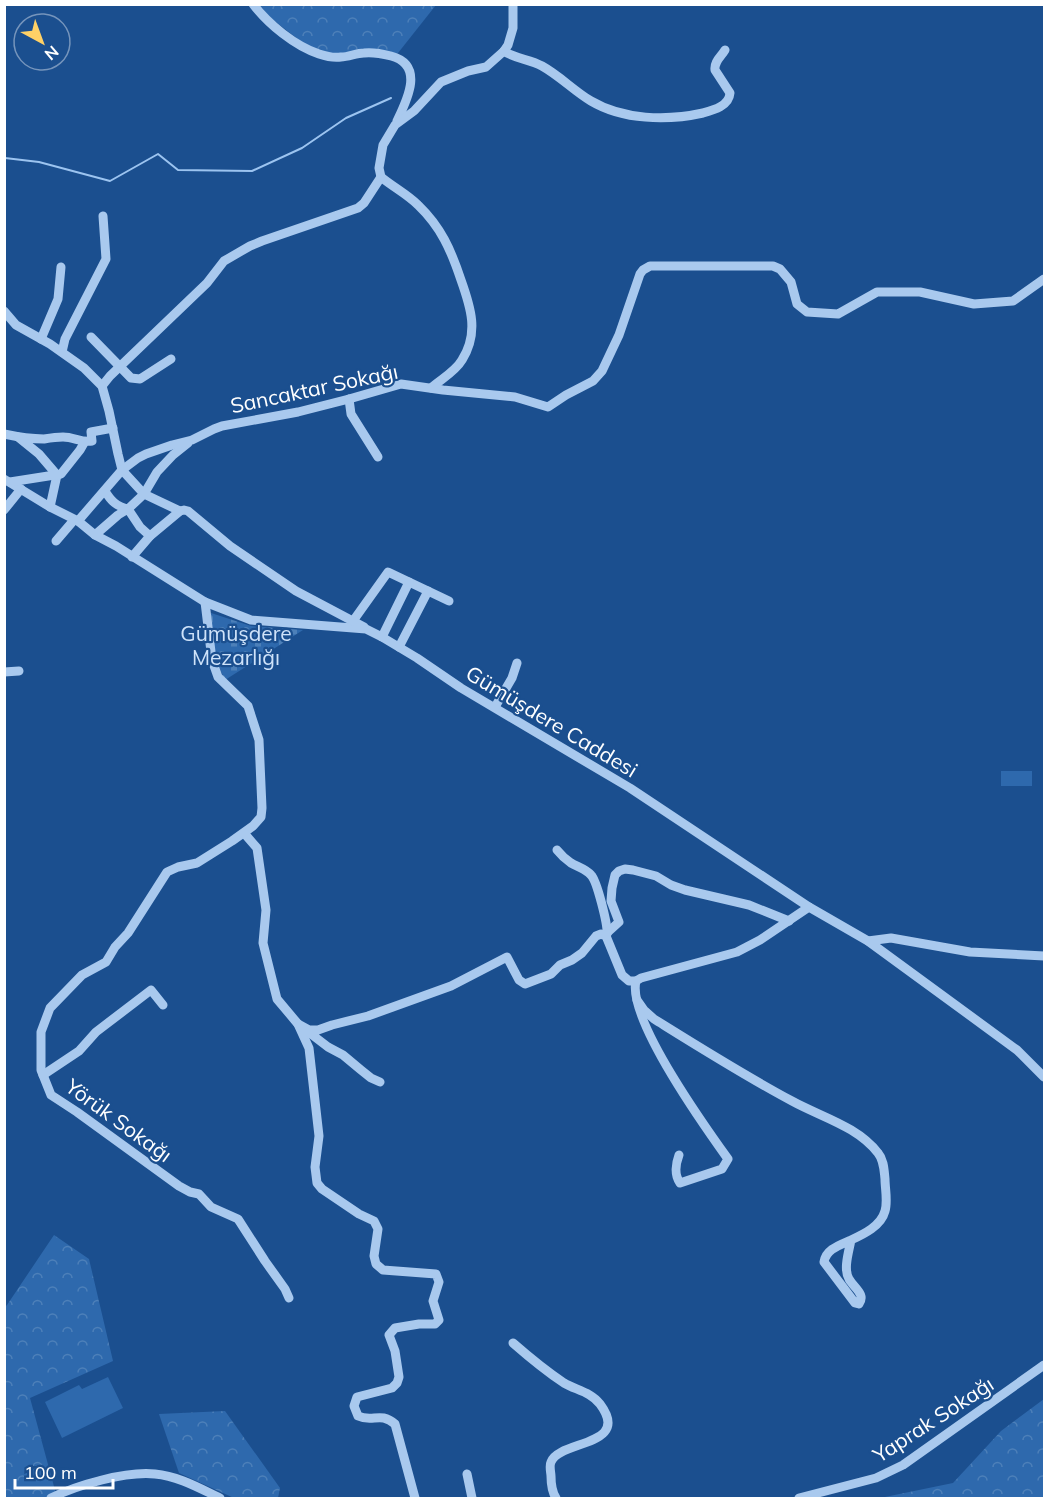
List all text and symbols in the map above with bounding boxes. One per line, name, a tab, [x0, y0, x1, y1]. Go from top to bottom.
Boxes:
north arrow	[12, 12, 72, 72]
text: N	[41, 42, 63, 65]
street label: Sancaktar Sokağı	[228, 358, 400, 418]
park label: Gümüşdere Mezarlığı	[180, 620, 292, 670]
street label: Gümüşdere Caddesi	[462, 660, 642, 782]
street label: Yörük Sokağı	[60, 1072, 177, 1167]
street label: Yaprak Sokağı	[867, 1370, 998, 1468]
scale bar	[15, 1452, 112, 1490]
text: 100 m	[24, 1461, 77, 1484]

